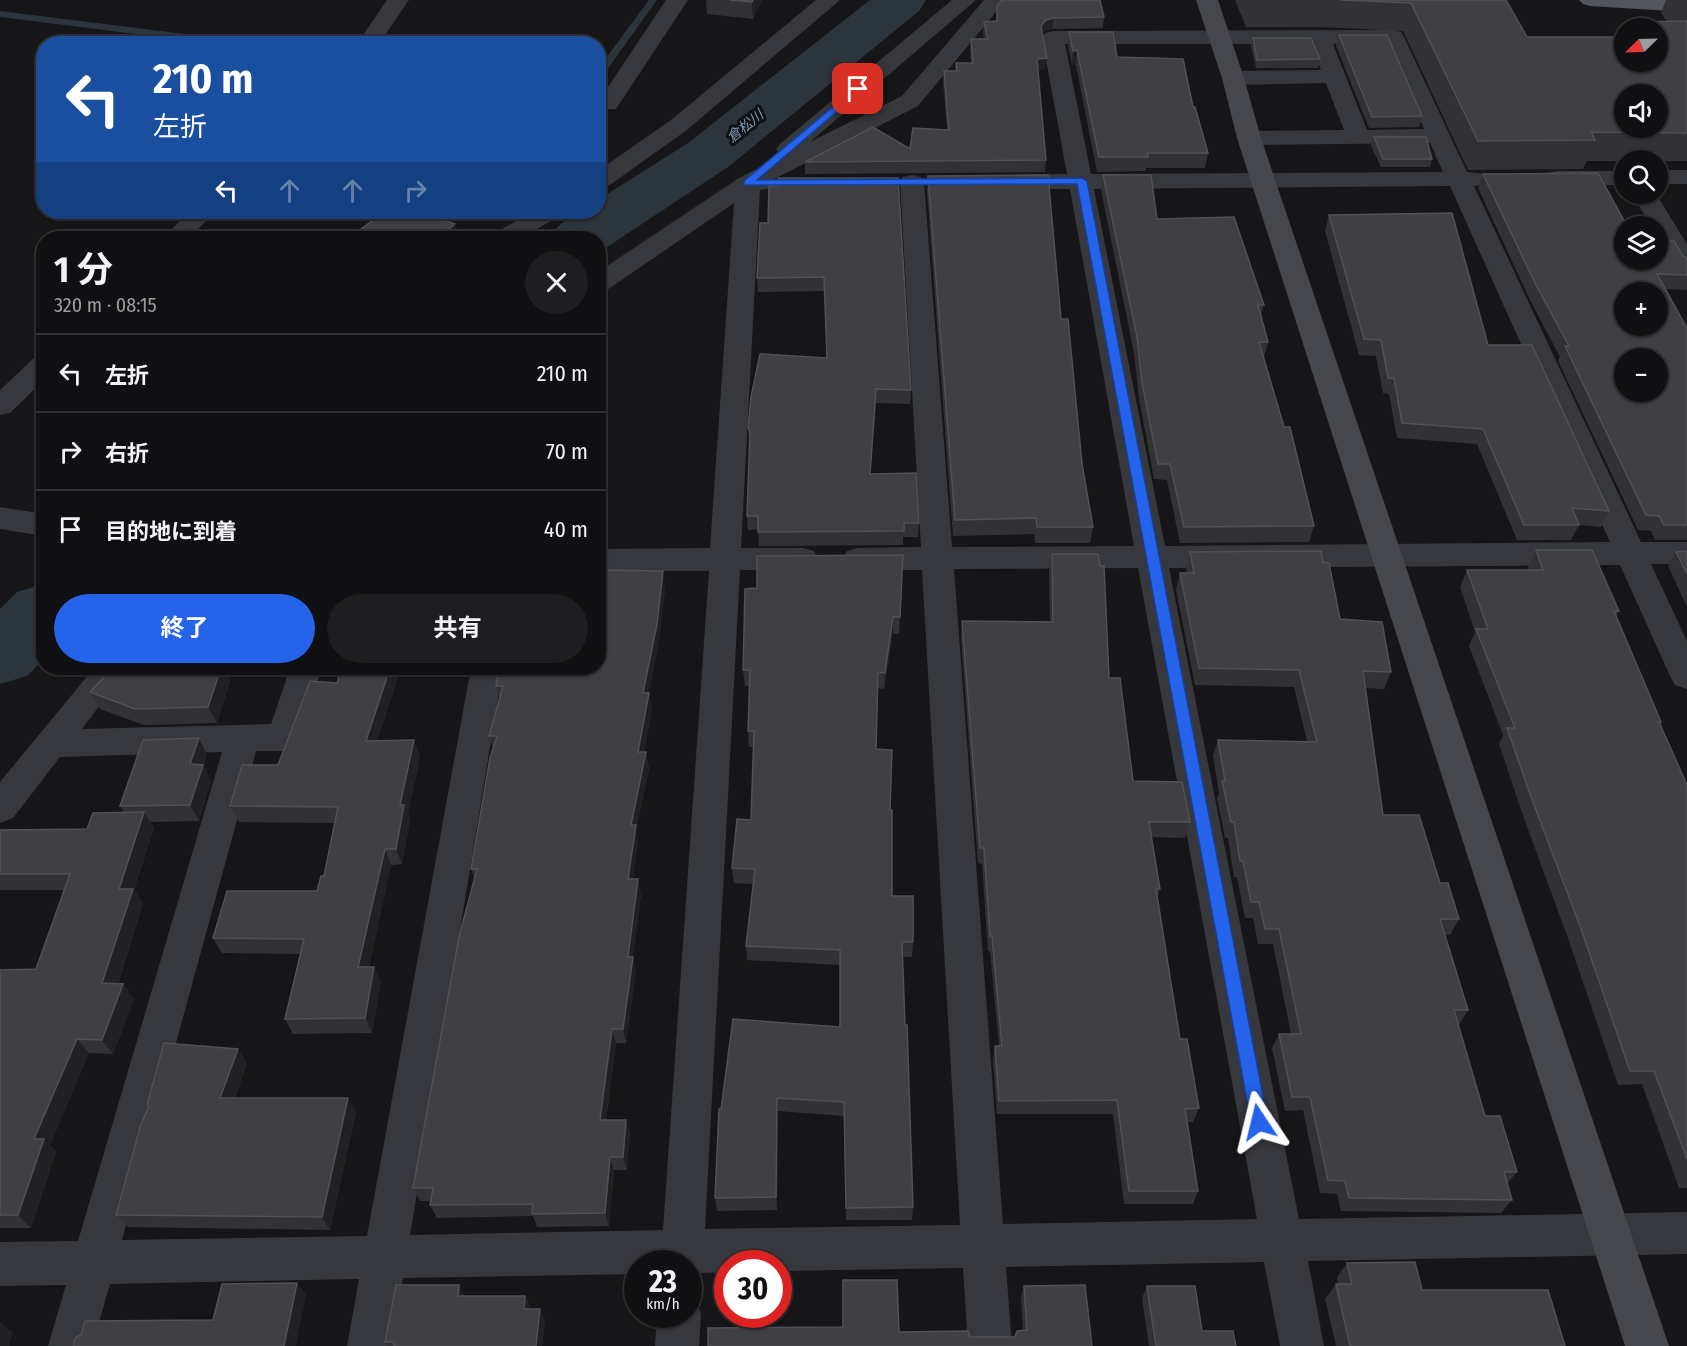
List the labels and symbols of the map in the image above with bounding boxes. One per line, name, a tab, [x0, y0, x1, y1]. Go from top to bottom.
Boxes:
north arrow	[1614, 18, 1668, 72]
pin	[832, 63, 883, 114]
water label: 倉松川	[724, 105, 769, 146]
position arrow	[1227, 1090, 1291, 1154]
speed limit sign: 30	[714, 1250, 792, 1328]

